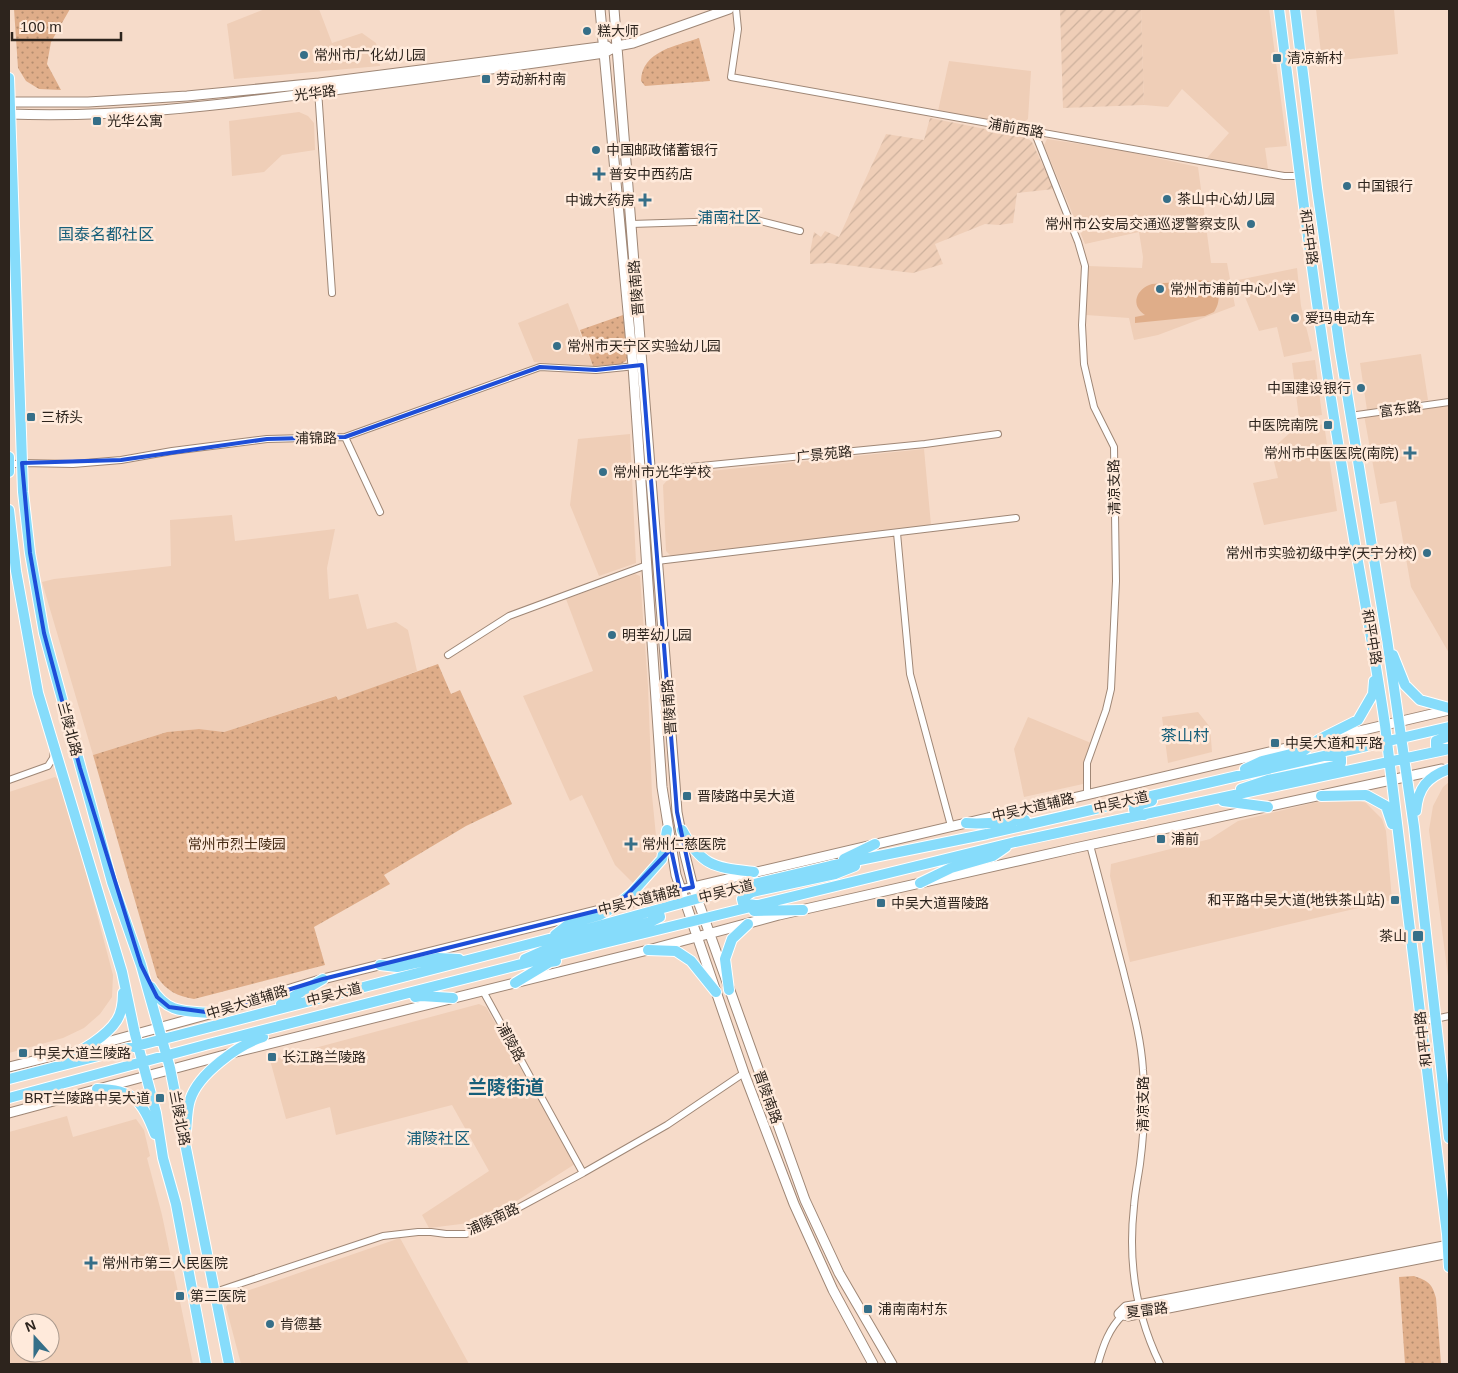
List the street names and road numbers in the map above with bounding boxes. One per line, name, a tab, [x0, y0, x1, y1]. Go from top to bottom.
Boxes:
street label: 光华路	[293, 83, 337, 103]
street label: 浦前西路	[987, 115, 1045, 141]
street label: 和平中路	[1297, 208, 1321, 266]
street label: 晋陵南路	[626, 259, 646, 317]
street label: 富东路	[1378, 398, 1422, 420]
street label: 浦锦路	[295, 430, 337, 446]
street label: 广景苑路	[795, 443, 853, 465]
street label: 清凉支路	[1106, 459, 1122, 515]
street label: 和平中路	[1359, 608, 1385, 666]
street label: 晋陵南路	[659, 679, 679, 735]
street label: 兰陵北路	[55, 700, 85, 758]
street label: 中吴大道	[1092, 788, 1150, 816]
street label: 中吴大道辅路	[990, 790, 1076, 824]
street label: 中吴大道	[697, 876, 755, 906]
street label: 中吴大道辅路	[596, 882, 682, 918]
street label: 中吴大道	[305, 979, 363, 1009]
street label: 中吴大道辅路	[204, 982, 290, 1022]
street label: 和平中路	[1412, 1010, 1434, 1068]
street label: 浦陵路	[494, 1020, 528, 1064]
street label: 晋陵南路	[751, 1068, 785, 1126]
street label: 清凉支路	[1135, 1076, 1151, 1132]
street label: 兰陵北路	[167, 1089, 193, 1147]
street label: 浦陵南路	[464, 1200, 522, 1238]
street label: 夏雷路	[1125, 1300, 1169, 1320]

